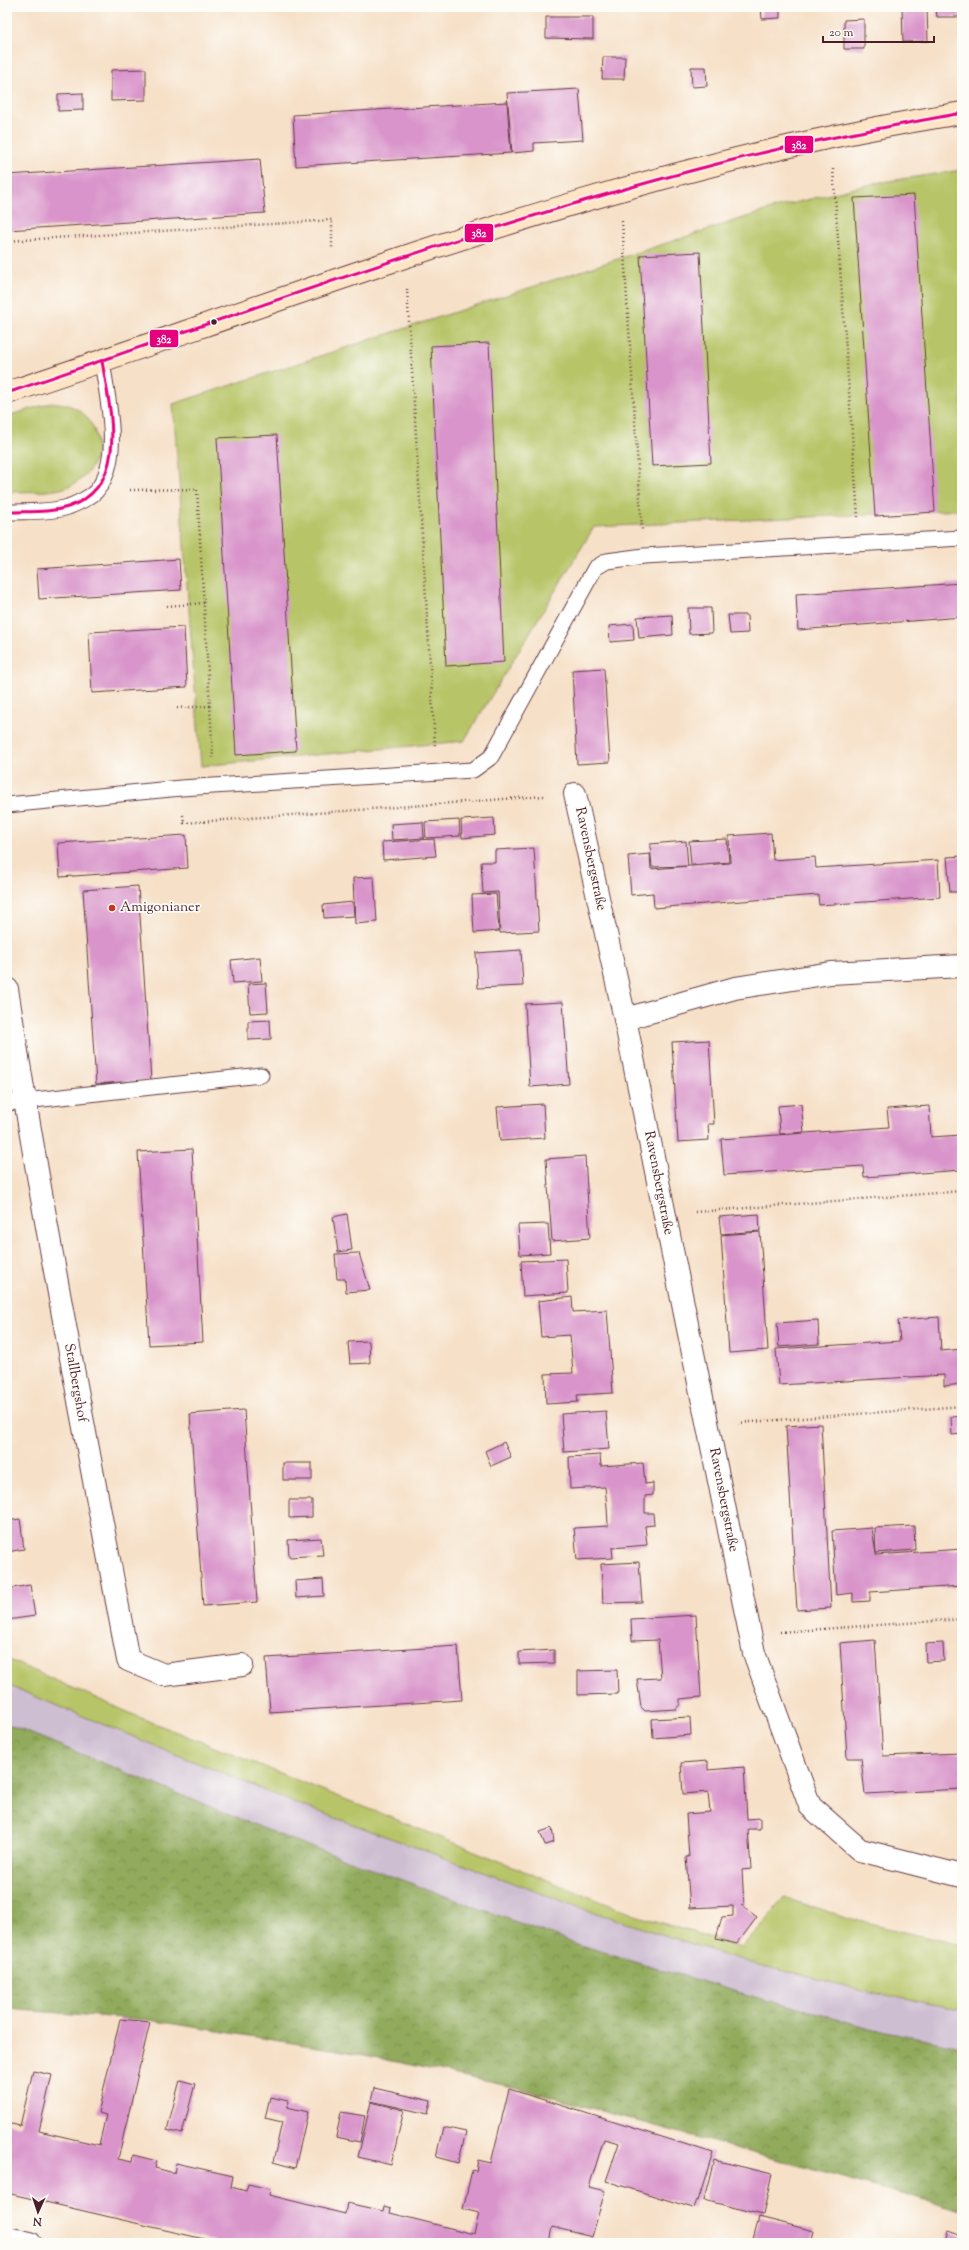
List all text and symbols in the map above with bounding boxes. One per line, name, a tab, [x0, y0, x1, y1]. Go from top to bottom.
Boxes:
scale bar	[823, 18, 934, 44]
text: 20 m	[829, 24, 854, 42]
line badge: 382	[784, 135, 814, 154]
text: 382	[792, 138, 807, 154]
line badge: 382	[464, 223, 494, 243]
text: 382	[472, 226, 487, 242]
unlabelled marker	[209, 317, 219, 327]
line badge: 382	[149, 329, 179, 348]
text: 382	[157, 332, 172, 348]
street label: Ravensbergstraße	[569, 805, 611, 913]
place label: Amigonianer	[120, 898, 201, 918]
marker: Amigonianer	[107, 903, 117, 913]
street label: Ravensbergstraße	[638, 1129, 678, 1237]
street label: Stallbergshof	[58, 1342, 92, 1425]
street label: Ravensbergstraße	[703, 1446, 743, 1554]
north arrow	[18, 2192, 58, 2232]
text: N	[33, 2213, 43, 2229]

